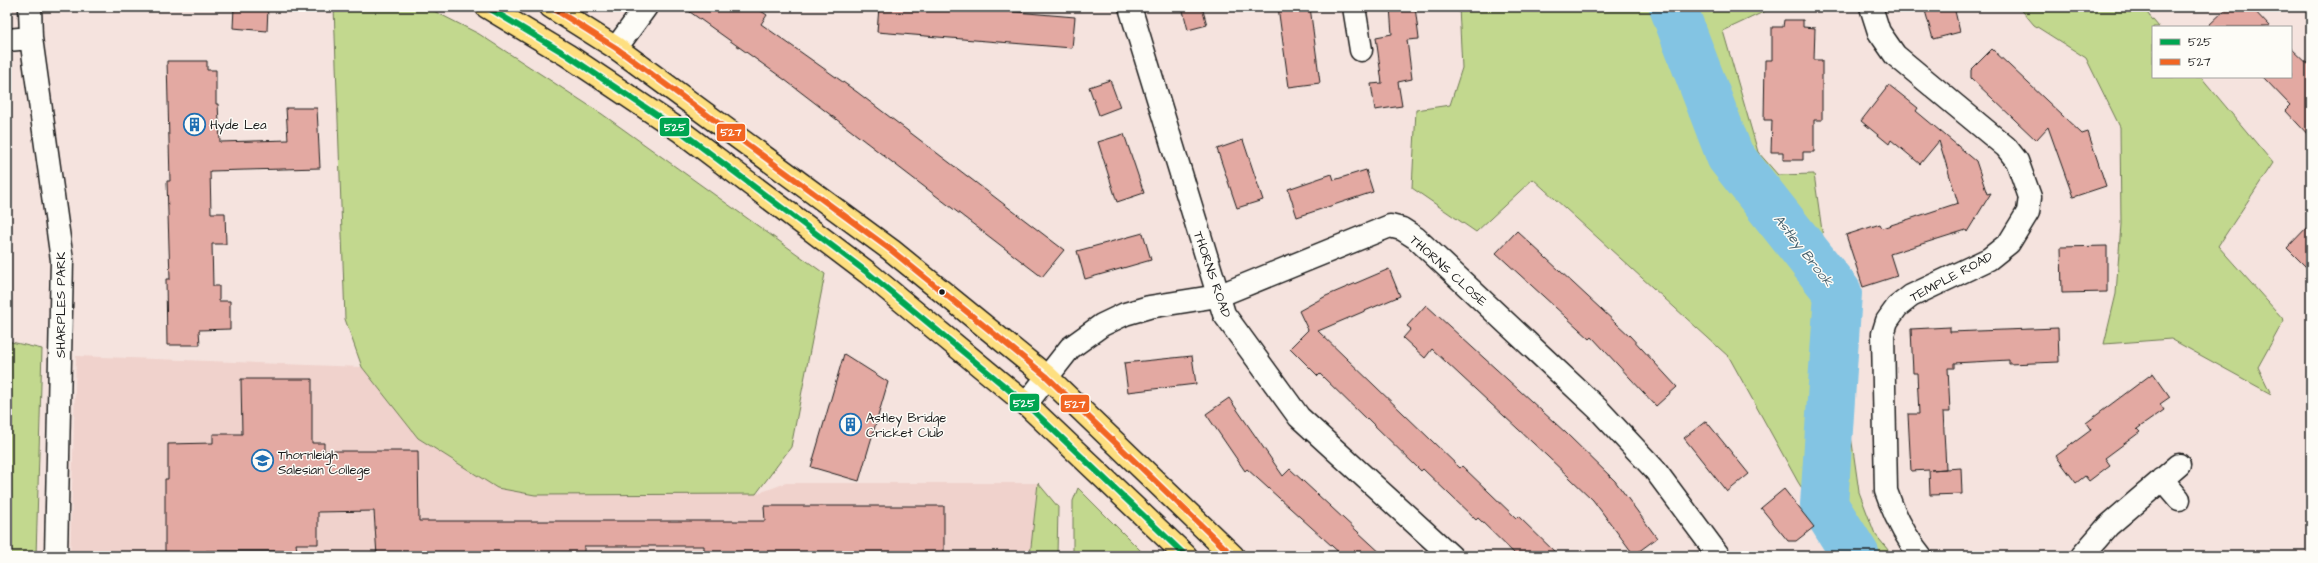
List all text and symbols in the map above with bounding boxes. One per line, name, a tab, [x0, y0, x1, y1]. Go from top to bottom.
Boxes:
legend	[2152, 26, 2292, 78]
text: 525	[2188, 34, 2212, 51]
text: 527	[2188, 54, 2211, 71]
building icon: Hyde Lea	[181, 111, 207, 137]
place label: Hyde Lea	[210, 116, 267, 135]
line badge: 525	[659, 117, 690, 137]
text: 525	[664, 120, 686, 135]
line badge: 527	[716, 123, 746, 142]
text: 527	[721, 125, 742, 140]
water label: Astley Brook	[1769, 210, 1838, 291]
street label: THORNS ROAD	[1189, 229, 1235, 321]
street label: THORNS CLOSE	[1406, 231, 1491, 311]
street label: TEMPLE ROAD	[1907, 247, 1997, 306]
street label: SHARPLES PARK	[52, 252, 70, 358]
unlabelled marker	[937, 287, 947, 297]
line badge: 525	[1009, 393, 1040, 412]
line badge: 527	[1060, 394, 1090, 413]
text: 525	[1013, 396, 1035, 411]
text: 527	[1065, 397, 1086, 412]
place label: Astley Bridge Cricket Club	[866, 409, 946, 442]
building icon: Astley Bridge Cricket Club	[837, 411, 863, 437]
place label: Thornleigh Salesian College	[278, 446, 370, 480]
school or university icon: Thornleigh Salesian College	[250, 448, 276, 474]

